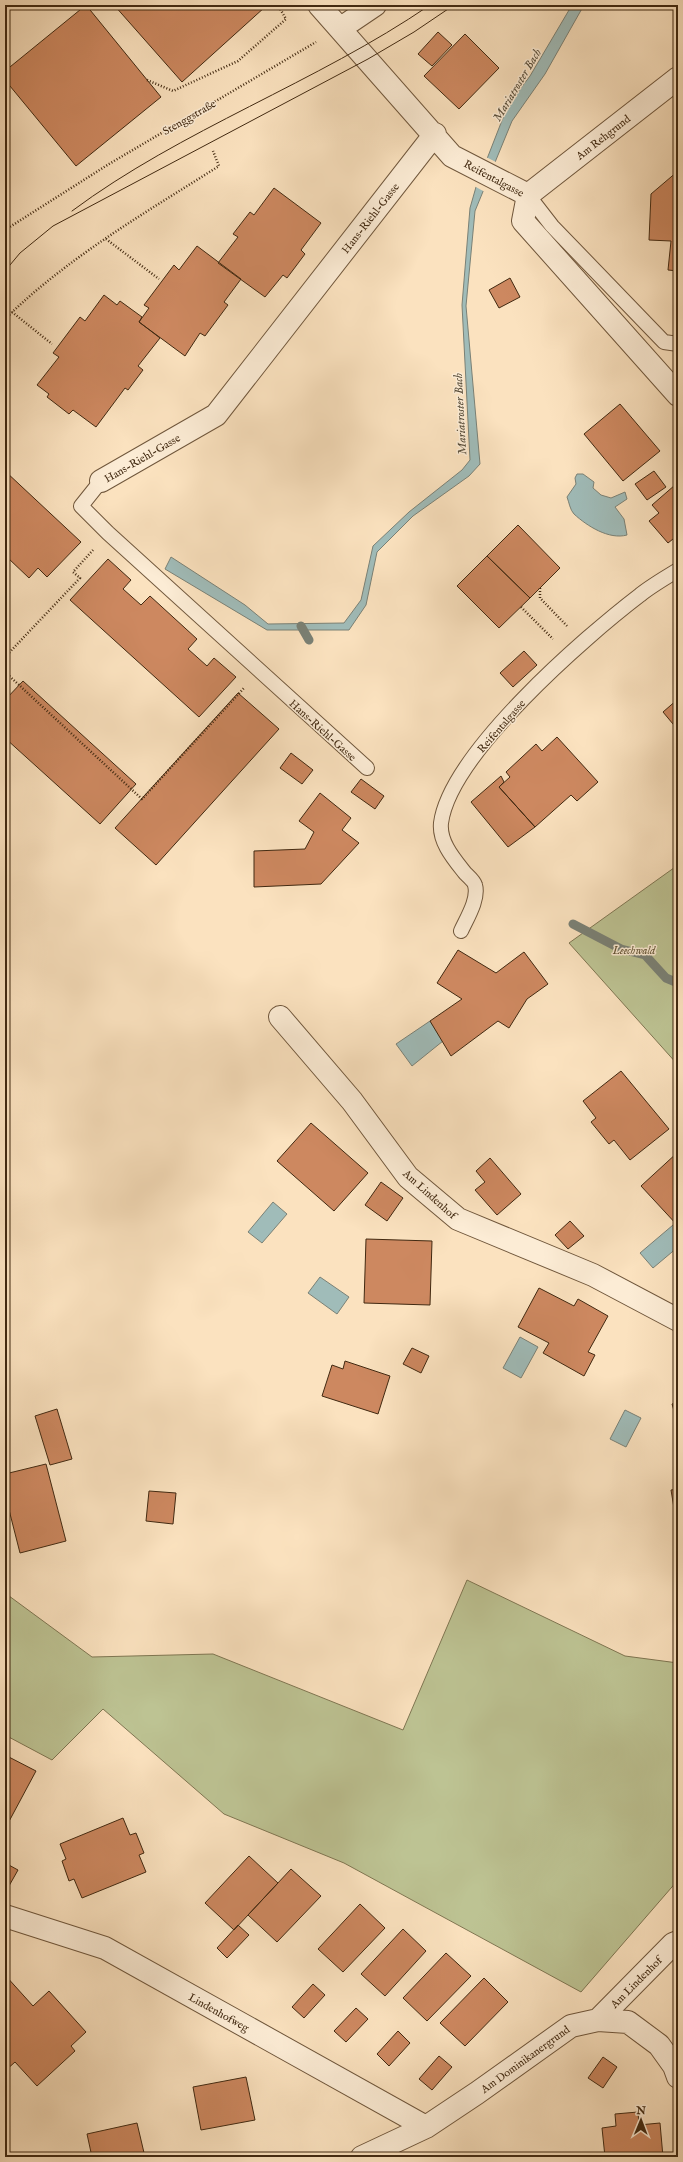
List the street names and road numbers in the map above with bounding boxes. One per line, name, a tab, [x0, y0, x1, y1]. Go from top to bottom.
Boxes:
street label: Stenggstraße	[160, 97, 219, 139]
street label: Am Rehgrund	[573, 112, 634, 164]
street label: Reifentalgasse	[461, 157, 526, 201]
street label: Hans-Riehl-Gasse	[339, 181, 403, 257]
street label: Hans-Riehl-Gasse	[102, 431, 183, 486]
street label: Hans-Riehl-Gasse	[286, 697, 359, 765]
street label: Reifentalgasse	[475, 697, 529, 756]
street label: Am Lindenhof	[399, 1166, 461, 1224]
street label: Am Lindenhof	[607, 1953, 667, 2012]
street label: Lindenhofweg	[186, 1990, 252, 2036]
street label: Am Dominikanergrund	[478, 2023, 573, 2097]

